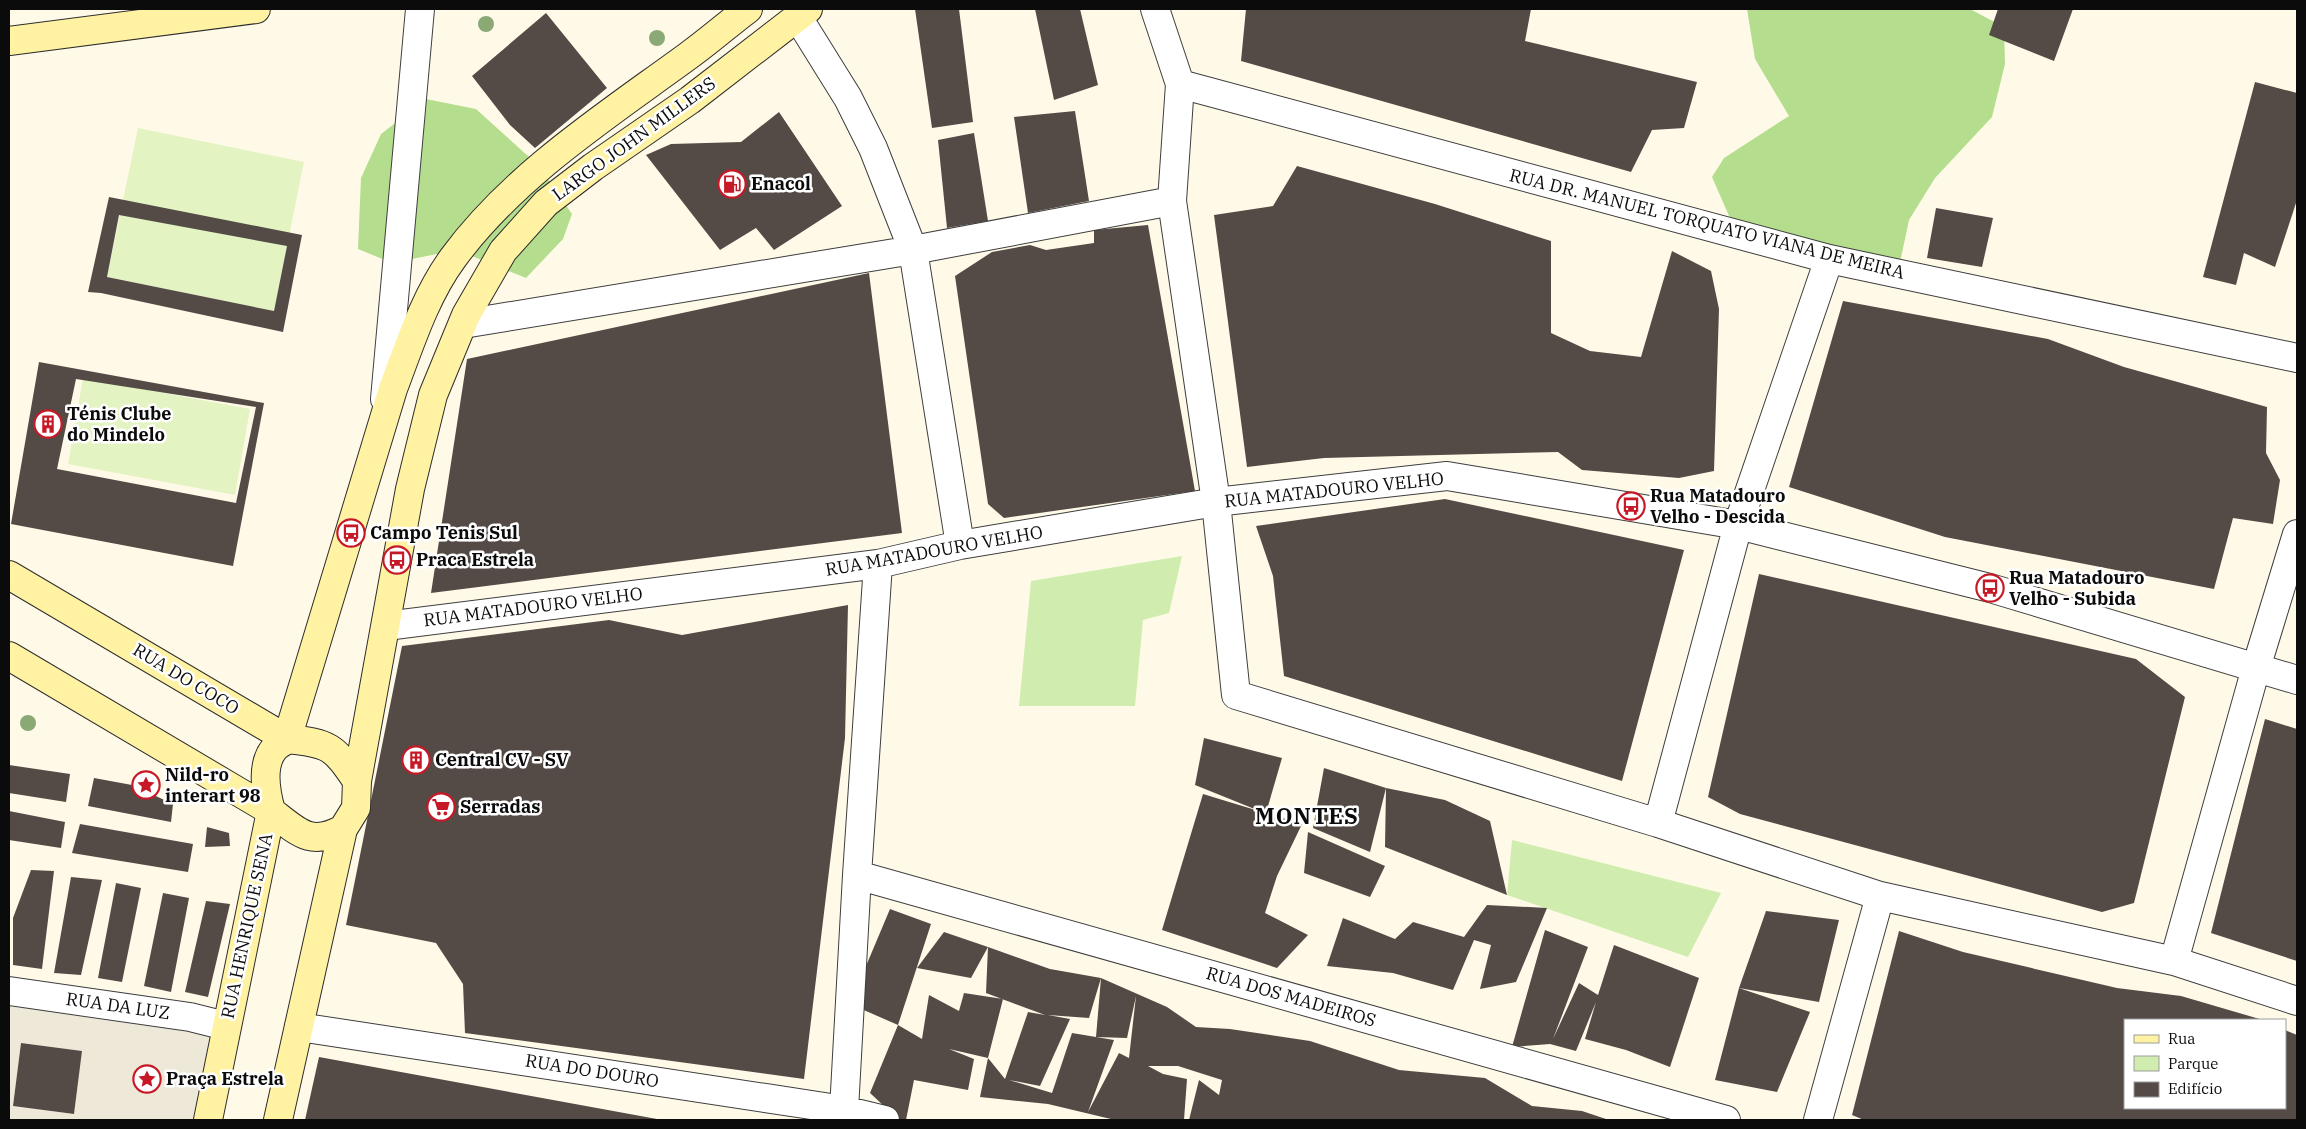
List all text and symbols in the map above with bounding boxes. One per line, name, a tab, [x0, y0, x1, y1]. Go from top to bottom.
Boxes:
street label: LARGO JOHN MILLERS	[547, 72, 720, 206]
street label: RUA DR. MANUEL TORQUATO VIANA DE MEIRA	[1507, 163, 1908, 284]
fuel station icon: Enacol	[717, 169, 747, 199]
place label: Enacol	[751, 172, 811, 195]
place label: Ténis Clube do Mindelo	[67, 402, 171, 446]
building icon: Ténis Clube do Mindelo	[33, 409, 63, 439]
street label: RUA MATADOURO VELHO	[1223, 467, 1445, 512]
place label: Rua Matadouro Velho - Descida	[1650, 484, 1785, 528]
bus stop icon: Rua Matadouro Velho - Descida	[1616, 491, 1646, 521]
bus stop icon: Campo Tenis Sul	[336, 518, 366, 548]
street label: RUA MATADOURO VELHO	[823, 520, 1045, 581]
place label: Campo Tenis Sul	[370, 521, 518, 544]
bus stop icon: Praca Estrela	[382, 545, 412, 575]
place label: Praca Estrela	[416, 548, 534, 571]
place label: Rua Matadouro Velho - Subida	[2009, 566, 2144, 610]
bus stop icon: Rua Matadouro Velho - Subida	[1975, 573, 2005, 603]
street label: RUA MATADOURO VELHO	[422, 582, 644, 631]
street label: RUA DO COCO	[129, 638, 244, 719]
building icon: Central CV - SV	[401, 745, 431, 775]
place label: Central CV - SV	[435, 748, 569, 771]
place label: Nild-ro interart 98	[165, 763, 261, 807]
place icon: Nild-ro interart 98	[131, 770, 161, 800]
supermarket icon: Serradas	[426, 792, 456, 822]
place label: Serradas	[460, 795, 540, 818]
district label: MONTES	[1255, 801, 1359, 830]
street label: RUA HENRIQUE SENA	[216, 830, 278, 1021]
street label: RUA DOS MADEIROS	[1204, 961, 1379, 1032]
street label: RUA DA LUZ	[65, 987, 171, 1024]
legend	[2124, 1019, 2286, 1109]
text: Rua	[2168, 1029, 2195, 1048]
street label: RUA DO DOURO	[524, 1049, 661, 1092]
text: Parque	[2168, 1054, 2218, 1073]
place icon: Praça Estrela	[132, 1064, 162, 1094]
place label: Praça Estrela	[166, 1067, 284, 1090]
text: Edifício	[2168, 1079, 2222, 1098]

